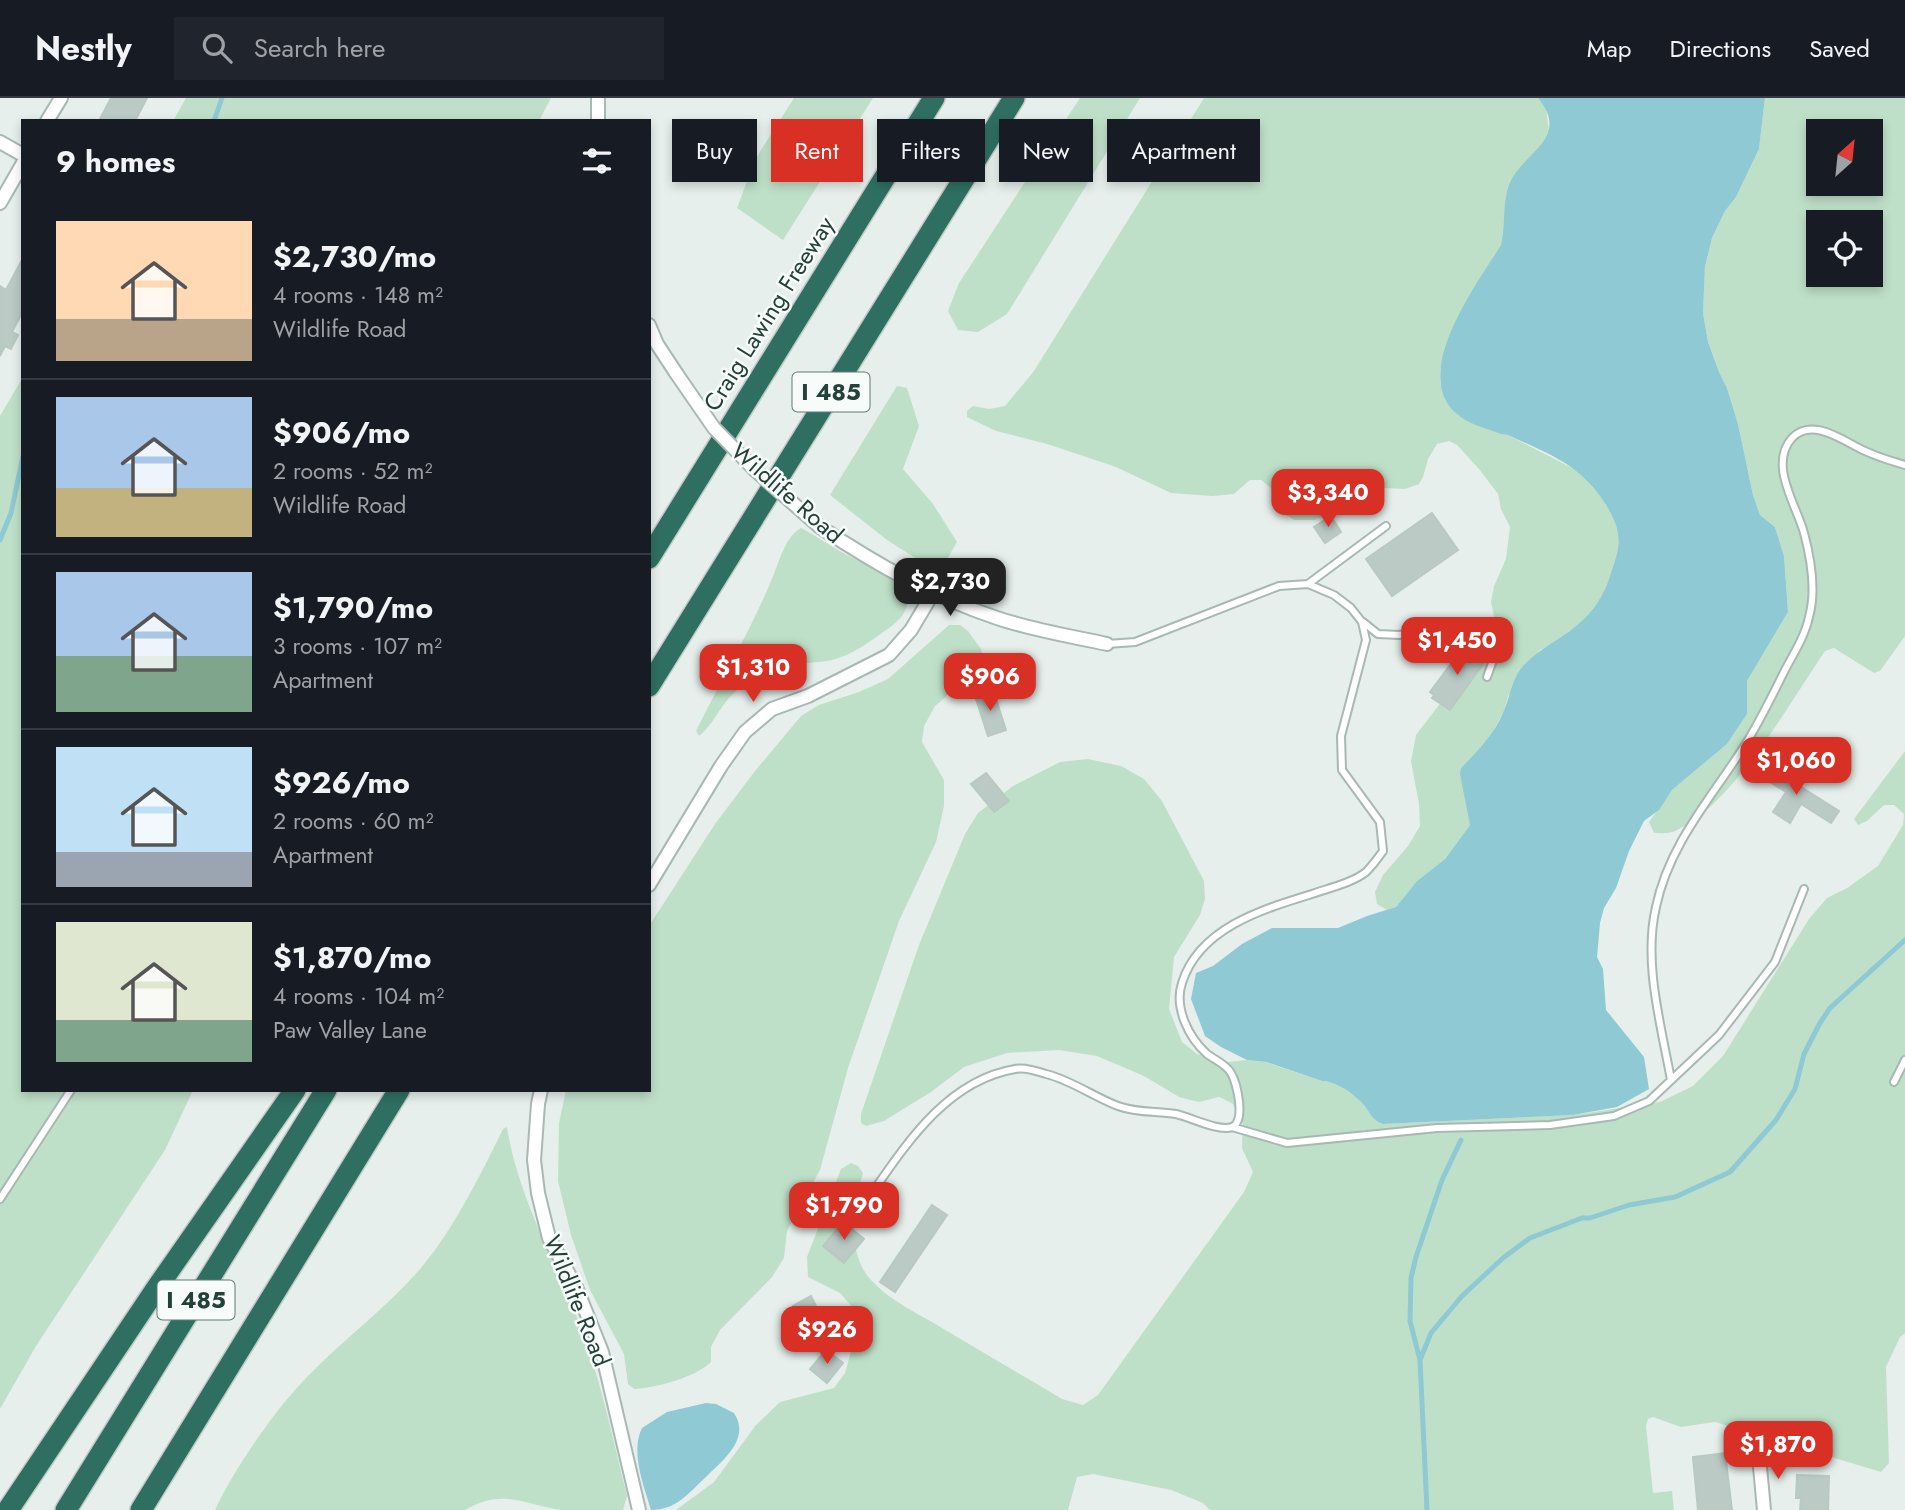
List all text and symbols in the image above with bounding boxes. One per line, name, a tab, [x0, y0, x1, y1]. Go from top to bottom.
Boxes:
search box	[174, 17, 664, 80]
text: Nestly	[35, 25, 132, 72]
icon: search	[198, 29, 236, 67]
text: Search here	[254, 29, 385, 67]
text: Map	[1587, 31, 1632, 66]
text: Directions	[1670, 31, 1771, 66]
text: Saved	[1809, 31, 1870, 66]
chip: Buy	[672, 119, 757, 182]
chip: Rent	[771, 119, 863, 182]
chip: Filters	[877, 119, 985, 182]
chip: New	[999, 119, 1093, 182]
chip: Apartment	[1107, 119, 1260, 182]
north arrow	[1806, 119, 1883, 196]
map controls	[1806, 119, 1883, 287]
text: 9 homes	[56, 140, 175, 183]
icon: filters	[578, 142, 616, 180]
street label: Craig Lawing Freeway	[694, 209, 843, 418]
button: locate	[1806, 210, 1883, 287]
text: $2,730/mo	[273, 235, 436, 278]
icon: home	[112, 249, 196, 333]
text: 4 rooms · 148 m²	[273, 278, 443, 312]
text: Wildlife Road	[273, 312, 406, 346]
road number: I 485	[792, 372, 870, 412]
text: $906/mo	[273, 411, 410, 454]
icon: home	[112, 425, 196, 509]
street label: Wildlife Road	[723, 434, 851, 551]
text: 2 rooms · 52 m²	[273, 454, 432, 488]
pin: $3,340	[1271, 470, 1385, 529]
text: $3,340	[1287, 475, 1369, 509]
text: Wildlife Road	[273, 488, 406, 522]
pin: $2,730	[893, 559, 1007, 618]
text: $2,730	[910, 564, 990, 598]
text: $1,790/mo	[273, 586, 433, 629]
icon: home	[112, 600, 196, 684]
pin: $1,450	[1400, 618, 1514, 677]
text: $1,450	[1417, 623, 1497, 657]
text: 3 rooms · 107 m²	[273, 629, 442, 663]
pin: $1,310	[696, 644, 810, 704]
text: $1,310	[716, 650, 790, 684]
pin: $906	[949, 654, 1031, 713]
text: $906	[960, 659, 1020, 693]
text: Apartment	[273, 663, 373, 697]
pin: $1,060	[1739, 738, 1853, 797]
text: $1,060	[1756, 743, 1836, 777]
text: $926/mo	[273, 761, 410, 804]
icon: home	[112, 775, 196, 859]
text: 2 rooms · 60 m²	[273, 804, 433, 838]
text: Apartment	[273, 838, 373, 872]
text: $1,870/mo	[273, 936, 431, 979]
icon: home	[112, 950, 196, 1034]
text: 4 rooms · 104 m²	[273, 979, 444, 1013]
text: Paw Valley Lane	[273, 1013, 427, 1047]
pin: $1,790	[787, 1182, 901, 1242]
text: $1,790	[805, 1188, 883, 1222]
street label: Wildlife Road	[535, 1230, 620, 1372]
road number: I 485	[158, 1280, 234, 1320]
pin: $926	[786, 1306, 868, 1366]
text: $926	[797, 1312, 857, 1346]
pin: $1,870	[1721, 1422, 1835, 1481]
text: $1,870	[1740, 1427, 1816, 1461]

